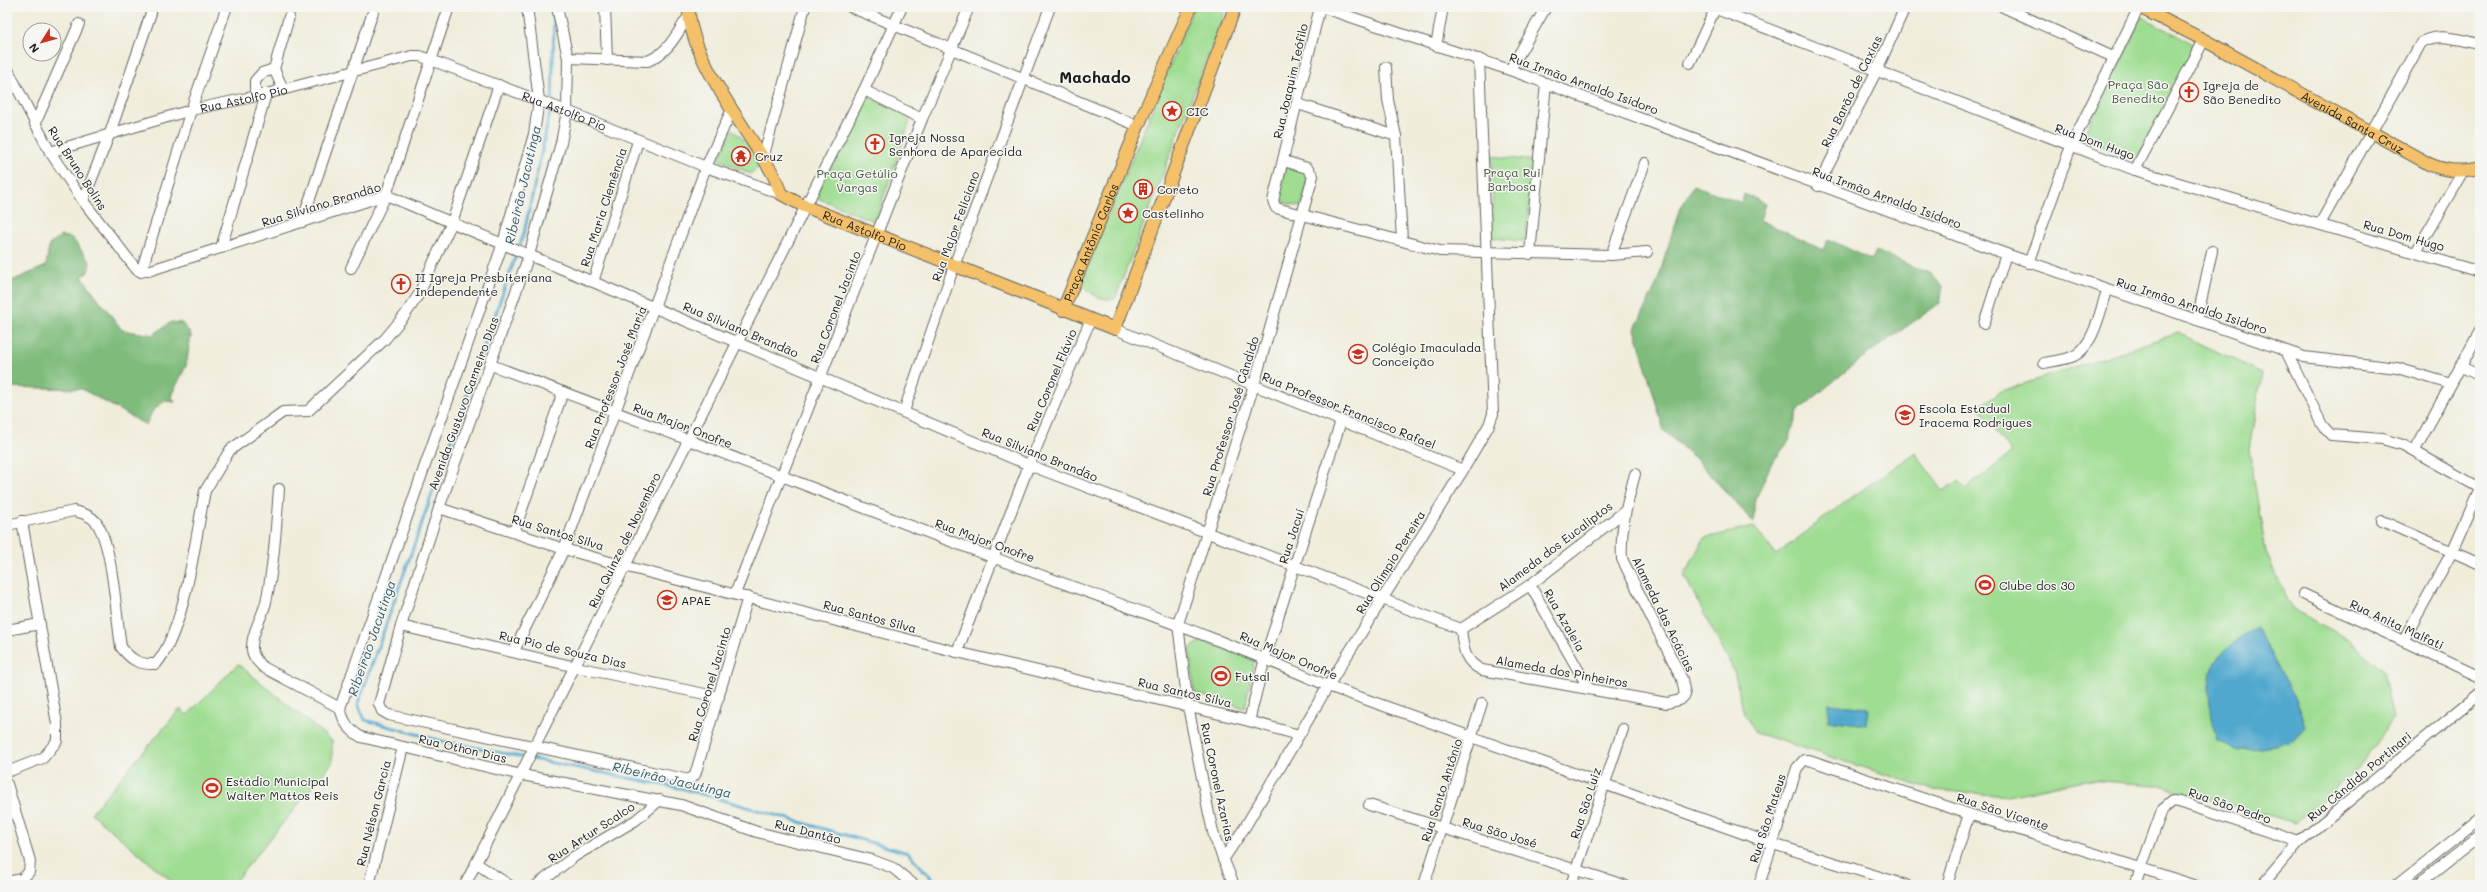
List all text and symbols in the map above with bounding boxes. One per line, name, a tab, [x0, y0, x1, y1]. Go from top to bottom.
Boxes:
north arrow	[22, 22, 62, 62]
street label: Rua Joaquim Teófilo	[1269, 22, 1311, 140]
street label: Rua Barão de Caxias	[1817, 32, 1885, 150]
text: N	[25, 40, 42, 56]
street label: Rua Irmão Arnaldo Isidoro	[1507, 49, 1661, 117]
district label: Machado	[1059, 66, 1131, 87]
park label: Praça São Benedito	[2108, 76, 2168, 106]
place label: Igreja de São Benedito	[2203, 77, 2281, 107]
street label: Rua Astolfo Pio	[199, 81, 289, 116]
church icon: Igreja de São Benedito	[2178, 81, 2200, 103]
street label: Rua Astolfo Pio	[520, 87, 609, 134]
street label: Avenida Santa Cruz	[2299, 87, 2408, 157]
place icon: CIC	[1161, 100, 1183, 122]
place label: CIC	[1186, 103, 1209, 119]
street label: Rua Dom Hugo	[2053, 119, 2137, 163]
street label: Rua Bruno Bolins	[45, 123, 111, 213]
water label: Ribeirão Jacutinga	[500, 124, 544, 246]
place label: Igreja Nossa Senhora de Aparecida	[889, 129, 1022, 159]
church icon: Igreja Nossa Senhora de Aparecida	[864, 133, 886, 155]
street label: Rua Maria Clemência	[576, 145, 630, 269]
temple icon: Cruz	[730, 145, 752, 167]
place label: Cruz	[755, 148, 783, 164]
street label: Rua Irmão Arnaldo Isidoro	[1810, 163, 1964, 231]
park label: Praça Rui Barbosa	[1483, 164, 1541, 194]
park label: Praça Getúlio Vargas	[816, 165, 898, 195]
street label: Rua Major Feliciano	[928, 169, 982, 283]
street label: Rua Silviano Brandão	[259, 178, 383, 230]
building icon: Coreto	[1132, 178, 1154, 200]
street label: Praça Antônio Carlos	[1059, 181, 1122, 304]
place label: Coreto	[1157, 181, 1199, 197]
place icon: Castelinho	[1117, 202, 1139, 224]
place label: Castelinho	[1142, 205, 1204, 221]
street label: Rua Astolfo Pio	[821, 206, 909, 254]
street label: Rua Dom Hugo	[2362, 216, 2446, 254]
street label: Rua Coronel Jacinto	[806, 249, 864, 365]
place label: II Igreja Presbiteriana Independente	[415, 269, 552, 299]
church icon: II Igreja Presbiteriana Independente	[390, 273, 412, 295]
street label: Rua Irmão Arnaldo Isidoro	[2115, 273, 2269, 337]
street label: Rua Silviano Brandão	[681, 297, 801, 361]
street label: Rua Professor José Maria	[580, 303, 650, 451]
street label: Avenida Gustavo Carneiro Dias	[424, 314, 502, 492]
street label: Rua Coronel Flávio	[1022, 326, 1080, 434]
street label: Rua Professor José Cândido	[1198, 334, 1262, 498]
place label: Colégio Imaculada Conceição	[1372, 339, 1481, 369]
school or university icon: Colégio Imaculada Conceição	[1347, 343, 1369, 365]
street label: Rua Professor Francisco Rafael	[1260, 368, 1438, 452]
street label: Rua Major Onofre	[631, 399, 735, 451]
place label: Escola Estadual Iracema Rodrigues	[1919, 400, 2032, 430]
school or university icon: Escola Estadual Iracema Rodrigues	[1894, 404, 1916, 426]
street label: Rua Silviano Brandão	[980, 423, 1100, 485]
street label: Rua Quinze de Novembro	[584, 470, 664, 610]
street label: Alameda dos Eucaliptos	[1495, 498, 1616, 594]
street label: Rua Jacuí	[1275, 506, 1307, 566]
street label: Rua Olímpio Pereira	[1352, 507, 1428, 617]
street label: Rua Santos Silva	[510, 510, 606, 554]
street label: Rua Major Onofre	[933, 515, 1037, 565]
street label: Alameda das Acácias	[1629, 554, 1699, 674]
sports icon: Clube dos 30	[1974, 574, 1996, 596]
place label: Clube dos 30	[1999, 577, 2075, 593]
water label: Ribeirão Jacutinga	[343, 578, 399, 698]
street label: Rua Azaleia	[1541, 586, 1589, 654]
school or university icon: APAE	[656, 589, 678, 611]
place label: APAE	[681, 592, 711, 608]
street label: Rua Anita Malfati	[2347, 595, 2447, 653]
street label: Rua Santos Silva	[822, 596, 918, 636]
street label: Rua Coronel Jacinto	[684, 625, 734, 743]
street label: Rua Pio de Souza Dias	[498, 627, 628, 671]
street label: Rua Major Onofre	[1238, 627, 1340, 683]
street label: Alameda dos Pinheiros	[1495, 652, 1629, 691]
sports icon: Futsal	[1210, 665, 1232, 687]
place label: Futsal	[1235, 668, 1270, 684]
street label: Rua Santos Silva	[1137, 673, 1233, 711]
street label: Rua Coronel Azarias	[1198, 721, 1238, 843]
street label: Rua Cândido Portinari	[2304, 728, 2414, 824]
street label: Rua Othon Dias	[417, 730, 509, 766]
street label: Rua Santo Antônio	[1417, 736, 1465, 844]
water label: Ribeirão Jacutinga	[611, 757, 733, 801]
street label: Rua Nélson Garcia	[352, 758, 394, 868]
street label: Rua São Luiz	[1566, 765, 1604, 841]
street label: Rua São Mateus	[1745, 771, 1789, 865]
place label: Estádio Municipal Walter Mattos Reis	[226, 773, 339, 803]
sports icon: Estádio Municipal Walter Mattos Reis	[201, 777, 223, 799]
street label: Rua São Pedro	[2187, 783, 2273, 827]
street label: Rua São Vicente	[1955, 789, 2051, 833]
street label: Rua Artur Scalco	[545, 798, 637, 866]
street label: Rua São José	[1460, 813, 1540, 851]
street label: Rua Dantão	[773, 815, 843, 847]

